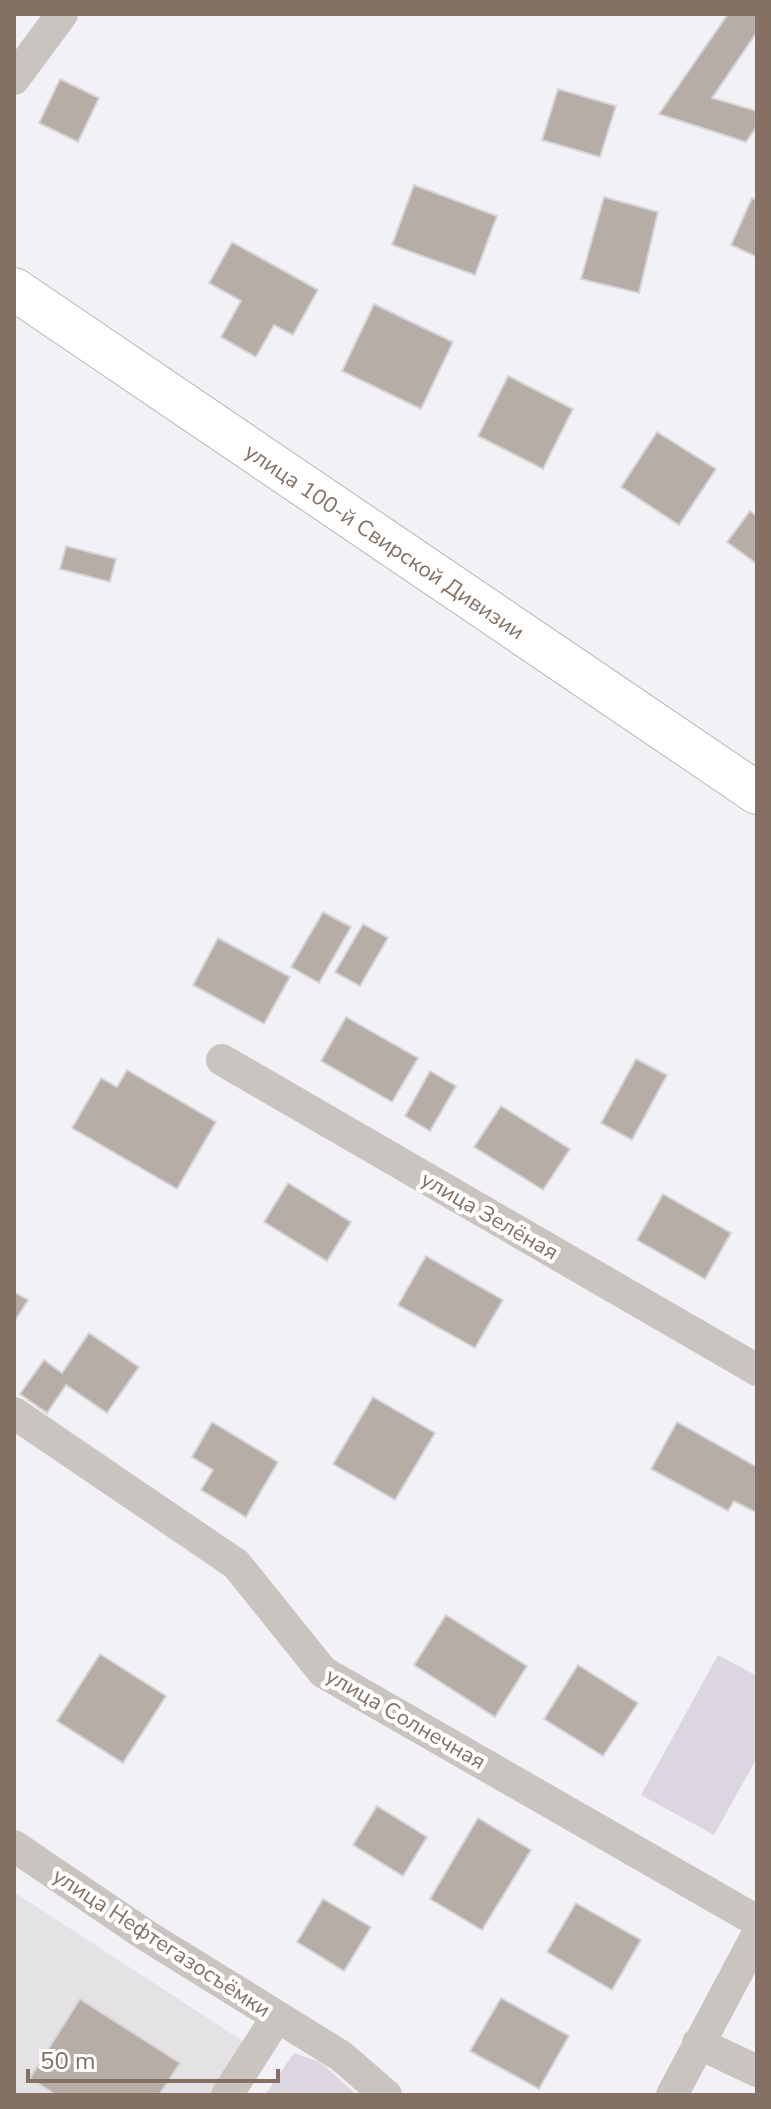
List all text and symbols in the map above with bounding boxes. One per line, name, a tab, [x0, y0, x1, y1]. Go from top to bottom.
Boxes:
street label: улица 100-й Свирской Дивизии	[239, 437, 530, 647]
street label: улица Зелёная	[415, 1164, 564, 1267]
street label: улица Солнечная	[320, 1661, 491, 1777]
street label: улица Нефтегазосъёмки	[47, 1861, 276, 2025]
scale bar	[28, 2033, 278, 2083]
text: 50 m	[40, 2045, 96, 2077]

